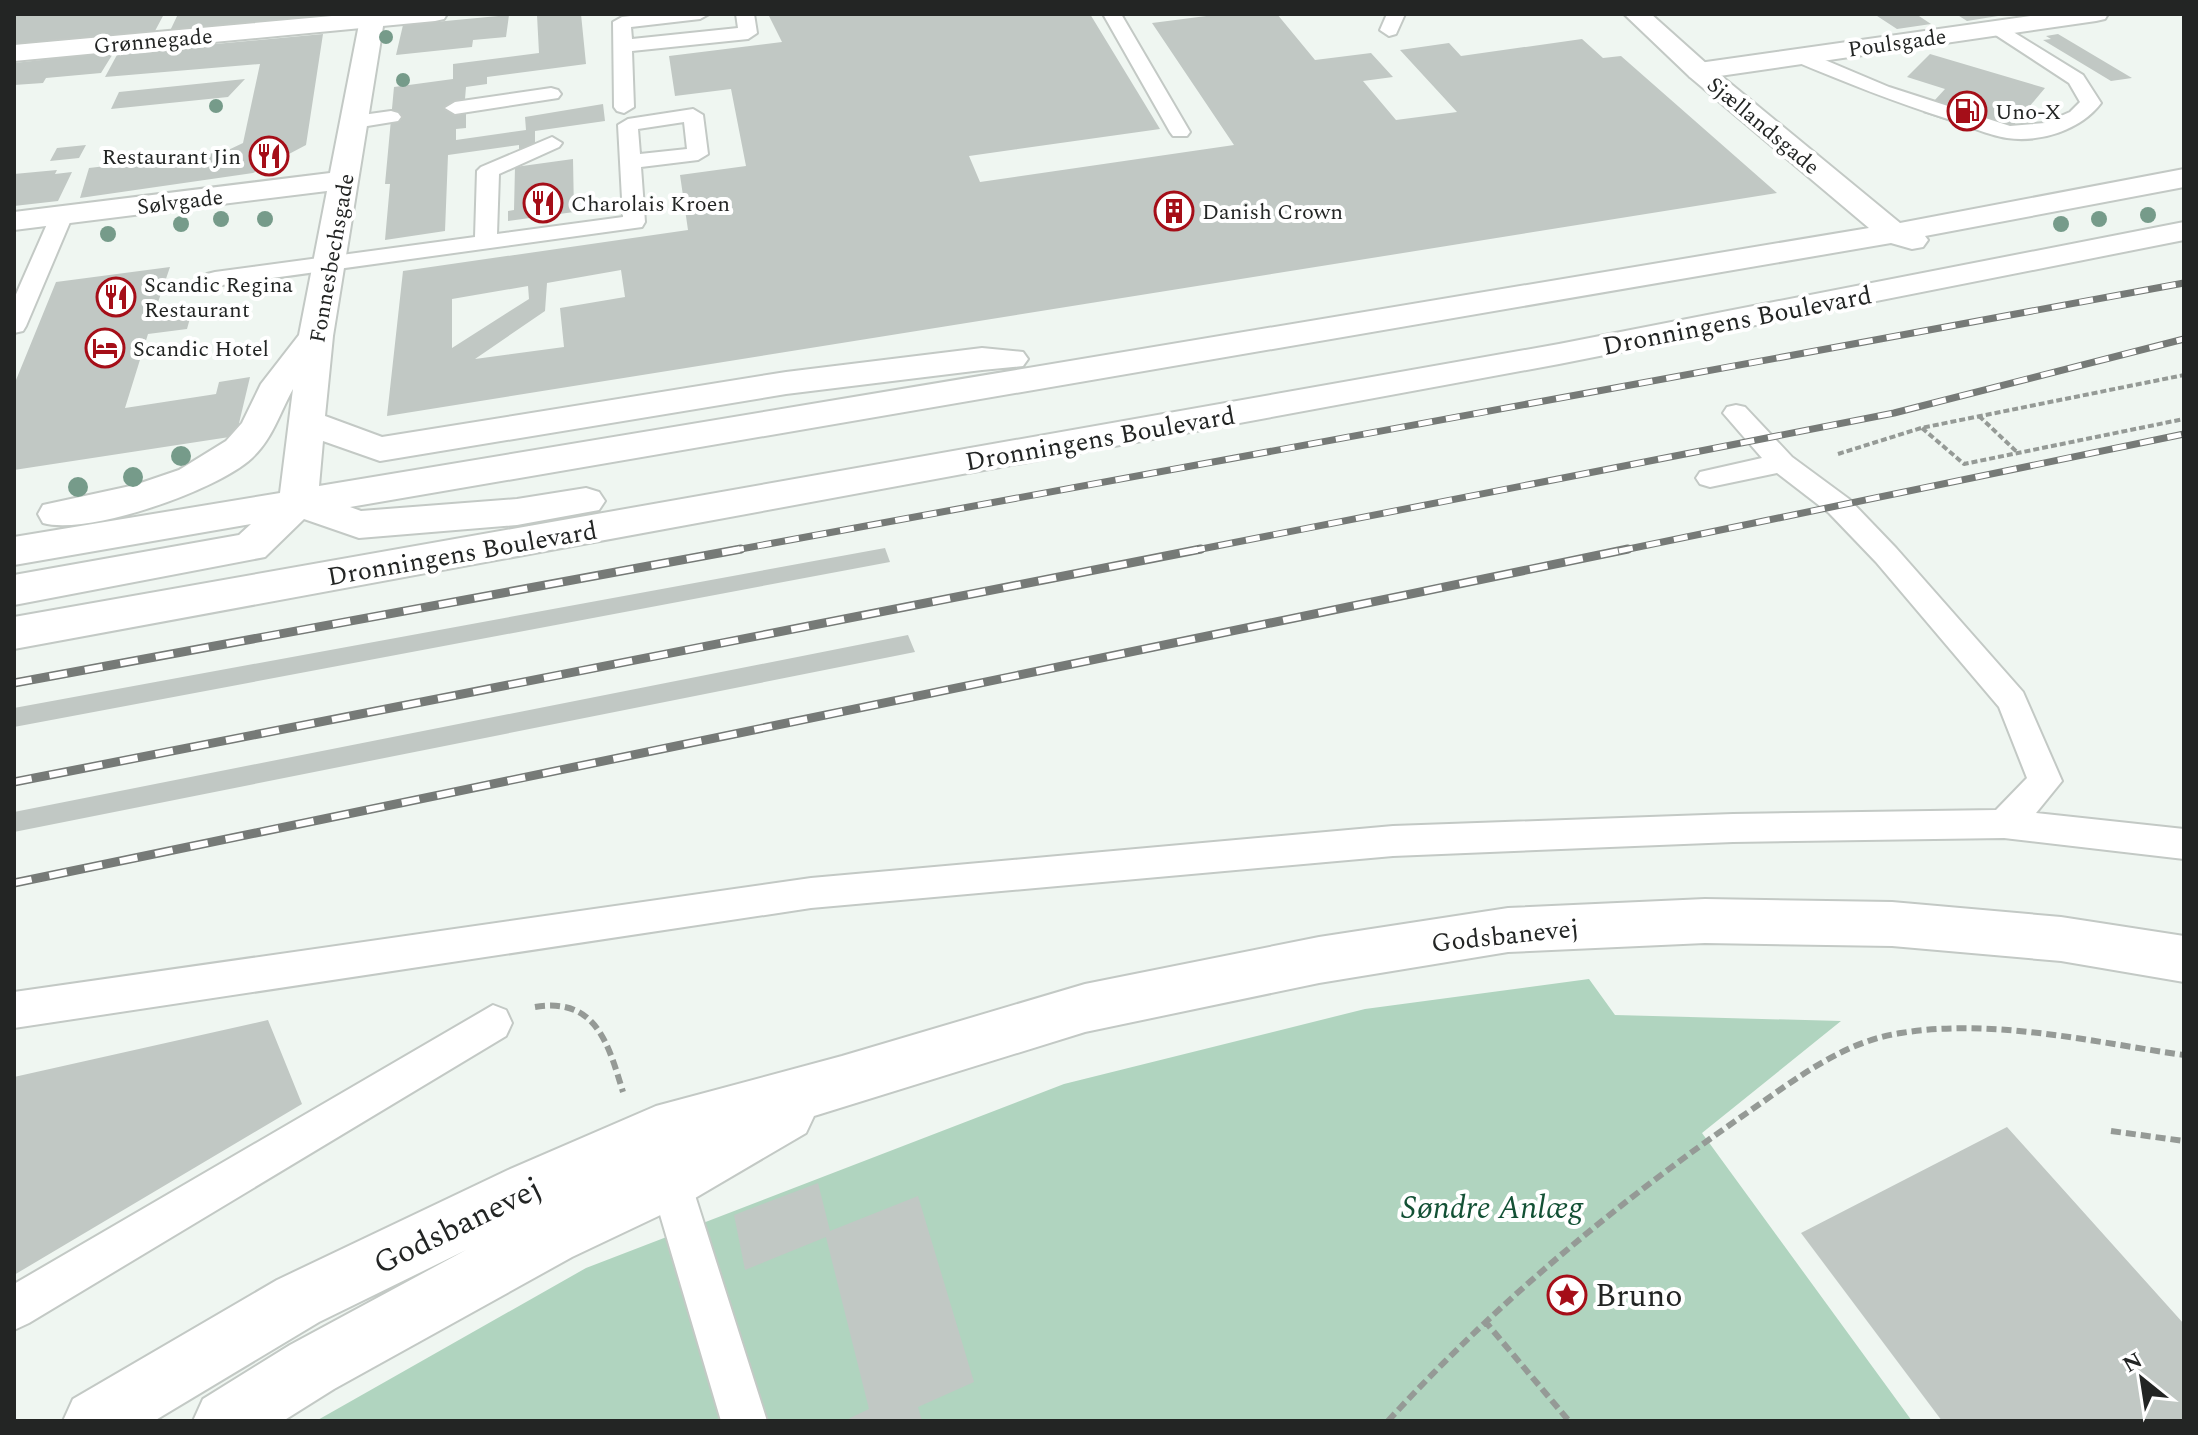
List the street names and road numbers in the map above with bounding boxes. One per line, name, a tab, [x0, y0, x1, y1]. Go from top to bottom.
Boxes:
street label: Grønnegade	[92, 20, 214, 63]
street label: Poulsgade	[1846, 20, 1949, 67]
street label: Sjællandsgade	[1699, 69, 1827, 183]
street label: Fonnesbechsgade	[301, 171, 364, 346]
street label: Sølvgade	[135, 181, 225, 224]
street label: Dronningens Boulevard	[1599, 275, 1875, 367]
street label: Dronningens Boulevard	[962, 396, 1238, 482]
street label: Dronningens Boulevard	[324, 511, 600, 597]
street label: Godsbanevej	[1429, 908, 1581, 964]
street label: Godsbanevej	[365, 1164, 550, 1288]

